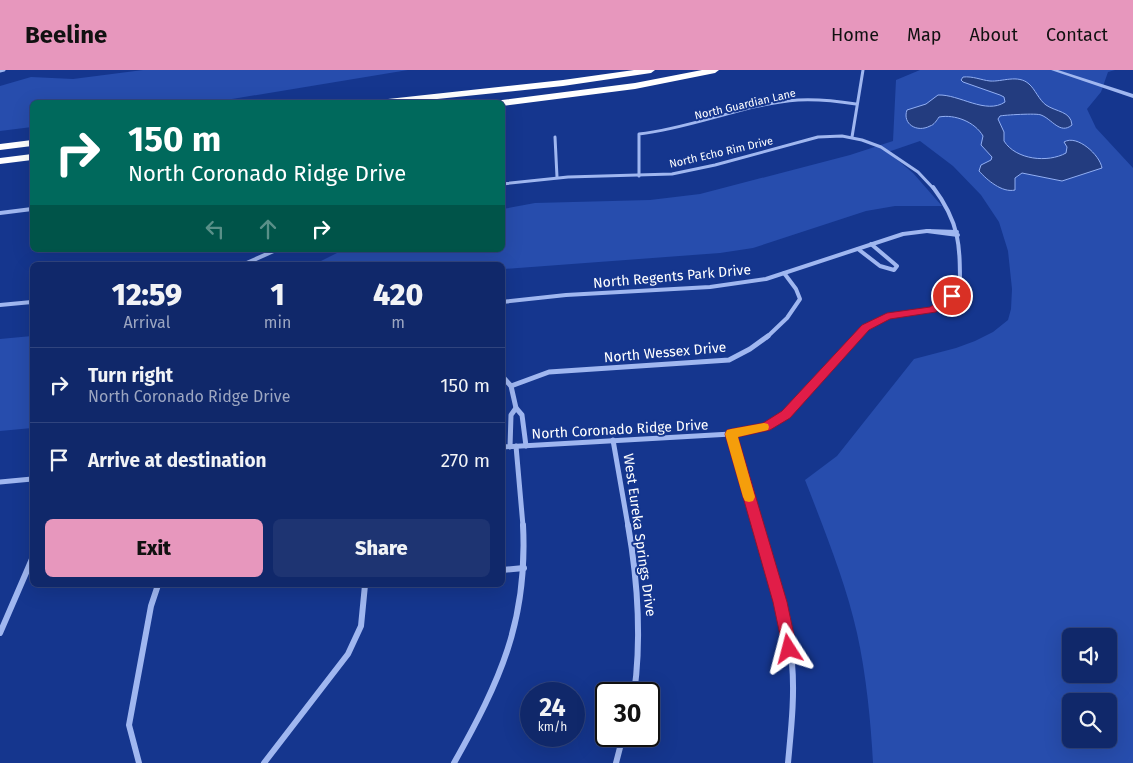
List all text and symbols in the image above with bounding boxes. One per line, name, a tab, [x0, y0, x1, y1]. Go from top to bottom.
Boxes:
text: Beeline	[25, 21, 107, 49]
text: Home	[831, 24, 879, 46]
text: Map	[907, 24, 941, 46]
text: About	[969, 24, 1018, 46]
text: Contact	[1046, 24, 1108, 46]
street label: North Guardian Lane	[693, 87, 797, 122]
text: 150 m	[128, 118, 221, 160]
icon: right	[45, 120, 110, 185]
street label: North Echo Rim Drive	[668, 134, 774, 171]
text: North Coronado Ridge Drive	[128, 160, 406, 187]
icon: left	[201, 215, 229, 243]
icon: ahead	[254, 215, 282, 243]
icon: right	[307, 215, 335, 243]
street label: North Regents Park Drive	[592, 261, 752, 292]
pin	[931, 275, 973, 317]
text: 12:59	[112, 277, 182, 313]
text: 1	[271, 277, 285, 313]
text: 420	[373, 277, 423, 313]
icon: arrive	[938, 282, 966, 310]
text: Arrival	[123, 313, 170, 332]
text: min	[264, 313, 291, 332]
text: m	[391, 313, 405, 332]
street label: North Wessex Drive	[603, 339, 727, 366]
text: Turn right	[88, 364, 173, 387]
icon: right	[45, 371, 73, 399]
text: 150 m	[440, 374, 490, 397]
text: North Coronado Ridge Drive	[88, 387, 290, 406]
street label: North Coronado Ridge Drive	[531, 416, 709, 443]
icon: arrive	[45, 446, 73, 474]
text: Arrive at destination	[88, 449, 267, 472]
text: 270 m	[441, 449, 490, 472]
street label: West Eureka Springs Drive	[620, 452, 659, 618]
button: Exit	[45, 519, 263, 577]
button: Share	[273, 519, 490, 577]
position arrow	[762, 622, 814, 674]
map controls	[1062, 628, 1117, 748]
button: sound	[1062, 628, 1117, 683]
speed limit sign: 30	[595, 682, 660, 747]
text: 24	[539, 693, 566, 723]
button: search	[1062, 693, 1117, 748]
text: km/h	[538, 720, 567, 734]

